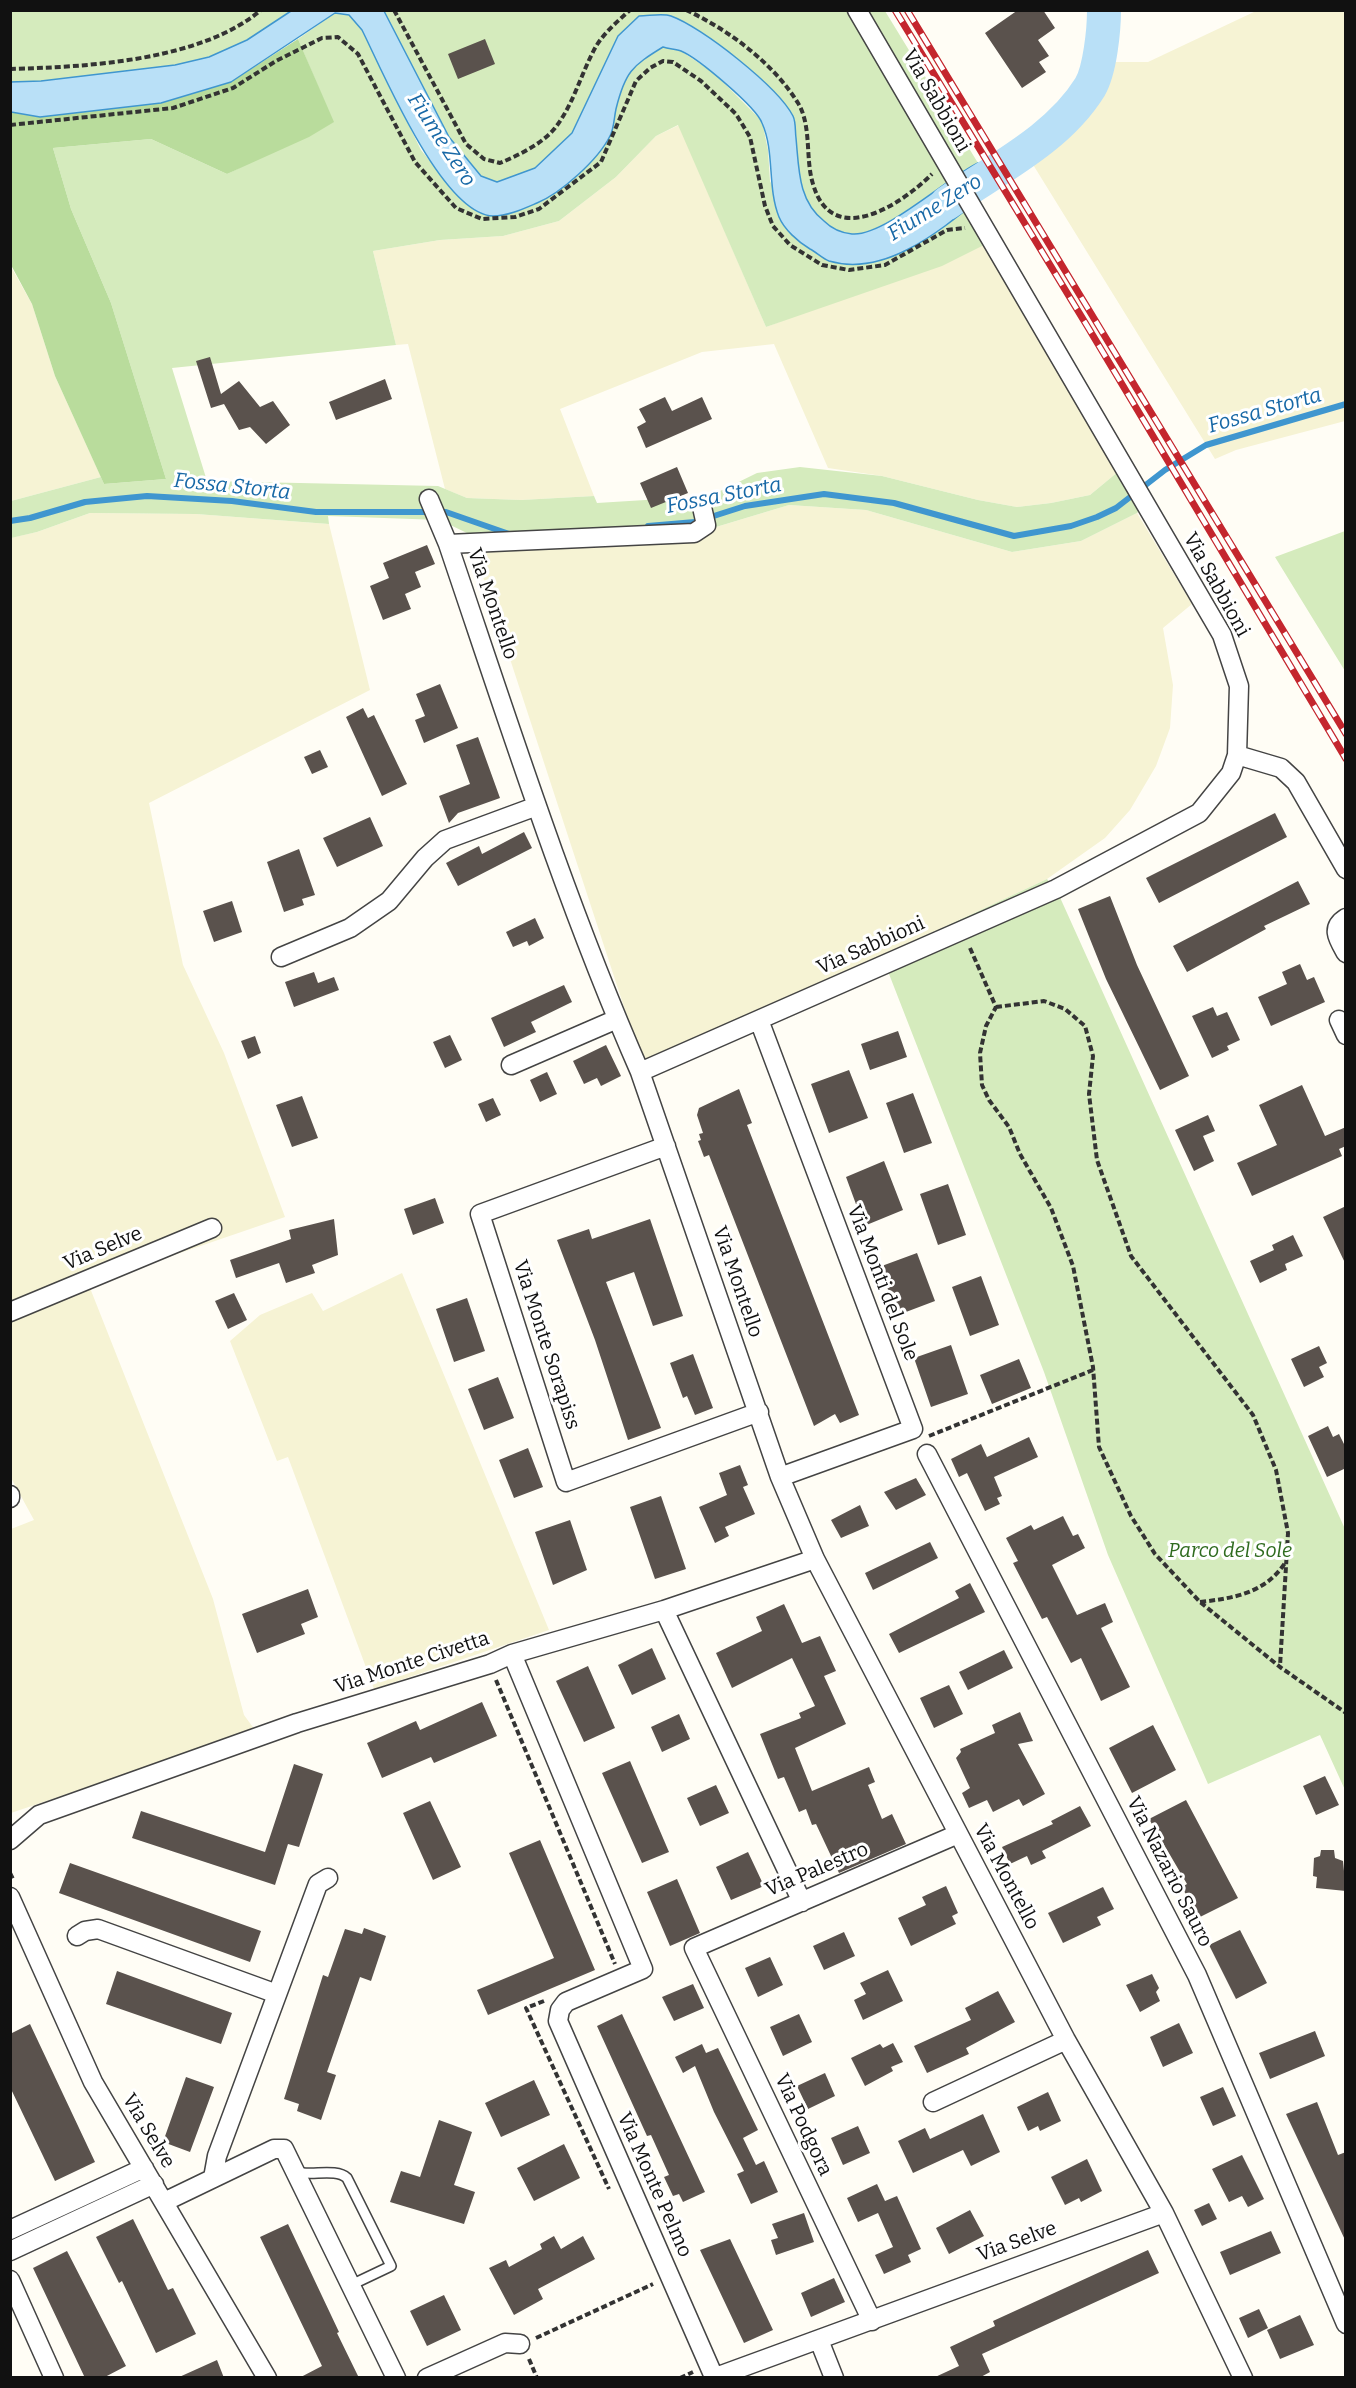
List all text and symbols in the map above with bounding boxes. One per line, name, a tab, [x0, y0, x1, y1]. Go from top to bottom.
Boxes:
street label: Via Sabbioni	[897, 45, 975, 157]
water label: Fiume Zero	[401, 89, 481, 191]
water label: Fiume Zero	[883, 169, 987, 247]
water label: Fossa Storta	[1205, 383, 1325, 439]
water label: Fossa Storta	[172, 468, 292, 506]
water label: Fossa Storta	[664, 472, 784, 520]
street label: Via Sabbioni	[1178, 529, 1254, 641]
street label: Via Montello	[462, 545, 522, 663]
street label: Via Sabbioni	[813, 912, 929, 980]
street label: Via Monti del Sole	[841, 1202, 923, 1364]
street label: Via Selve	[60, 1222, 146, 1276]
street label: Via Montello	[707, 1223, 767, 1341]
street label: Via Monte Sorapiss	[507, 1257, 585, 1433]
park label: Parco del Sole	[1168, 1539, 1292, 1563]
street label: Via Monte Civetta	[332, 1627, 492, 1699]
street label: Via Nazario Sauro	[1121, 1793, 1217, 1951]
street label: Via Montello	[968, 1820, 1044, 1934]
street label: Via Palestro	[762, 1838, 872, 1902]
street label: Via Podgora	[769, 2070, 837, 2180]
street label: Via Selve	[116, 2089, 180, 2173]
street label: Via Monte Pelmo	[611, 2109, 697, 2261]
street label: Via Selve	[974, 2217, 1060, 2267]

